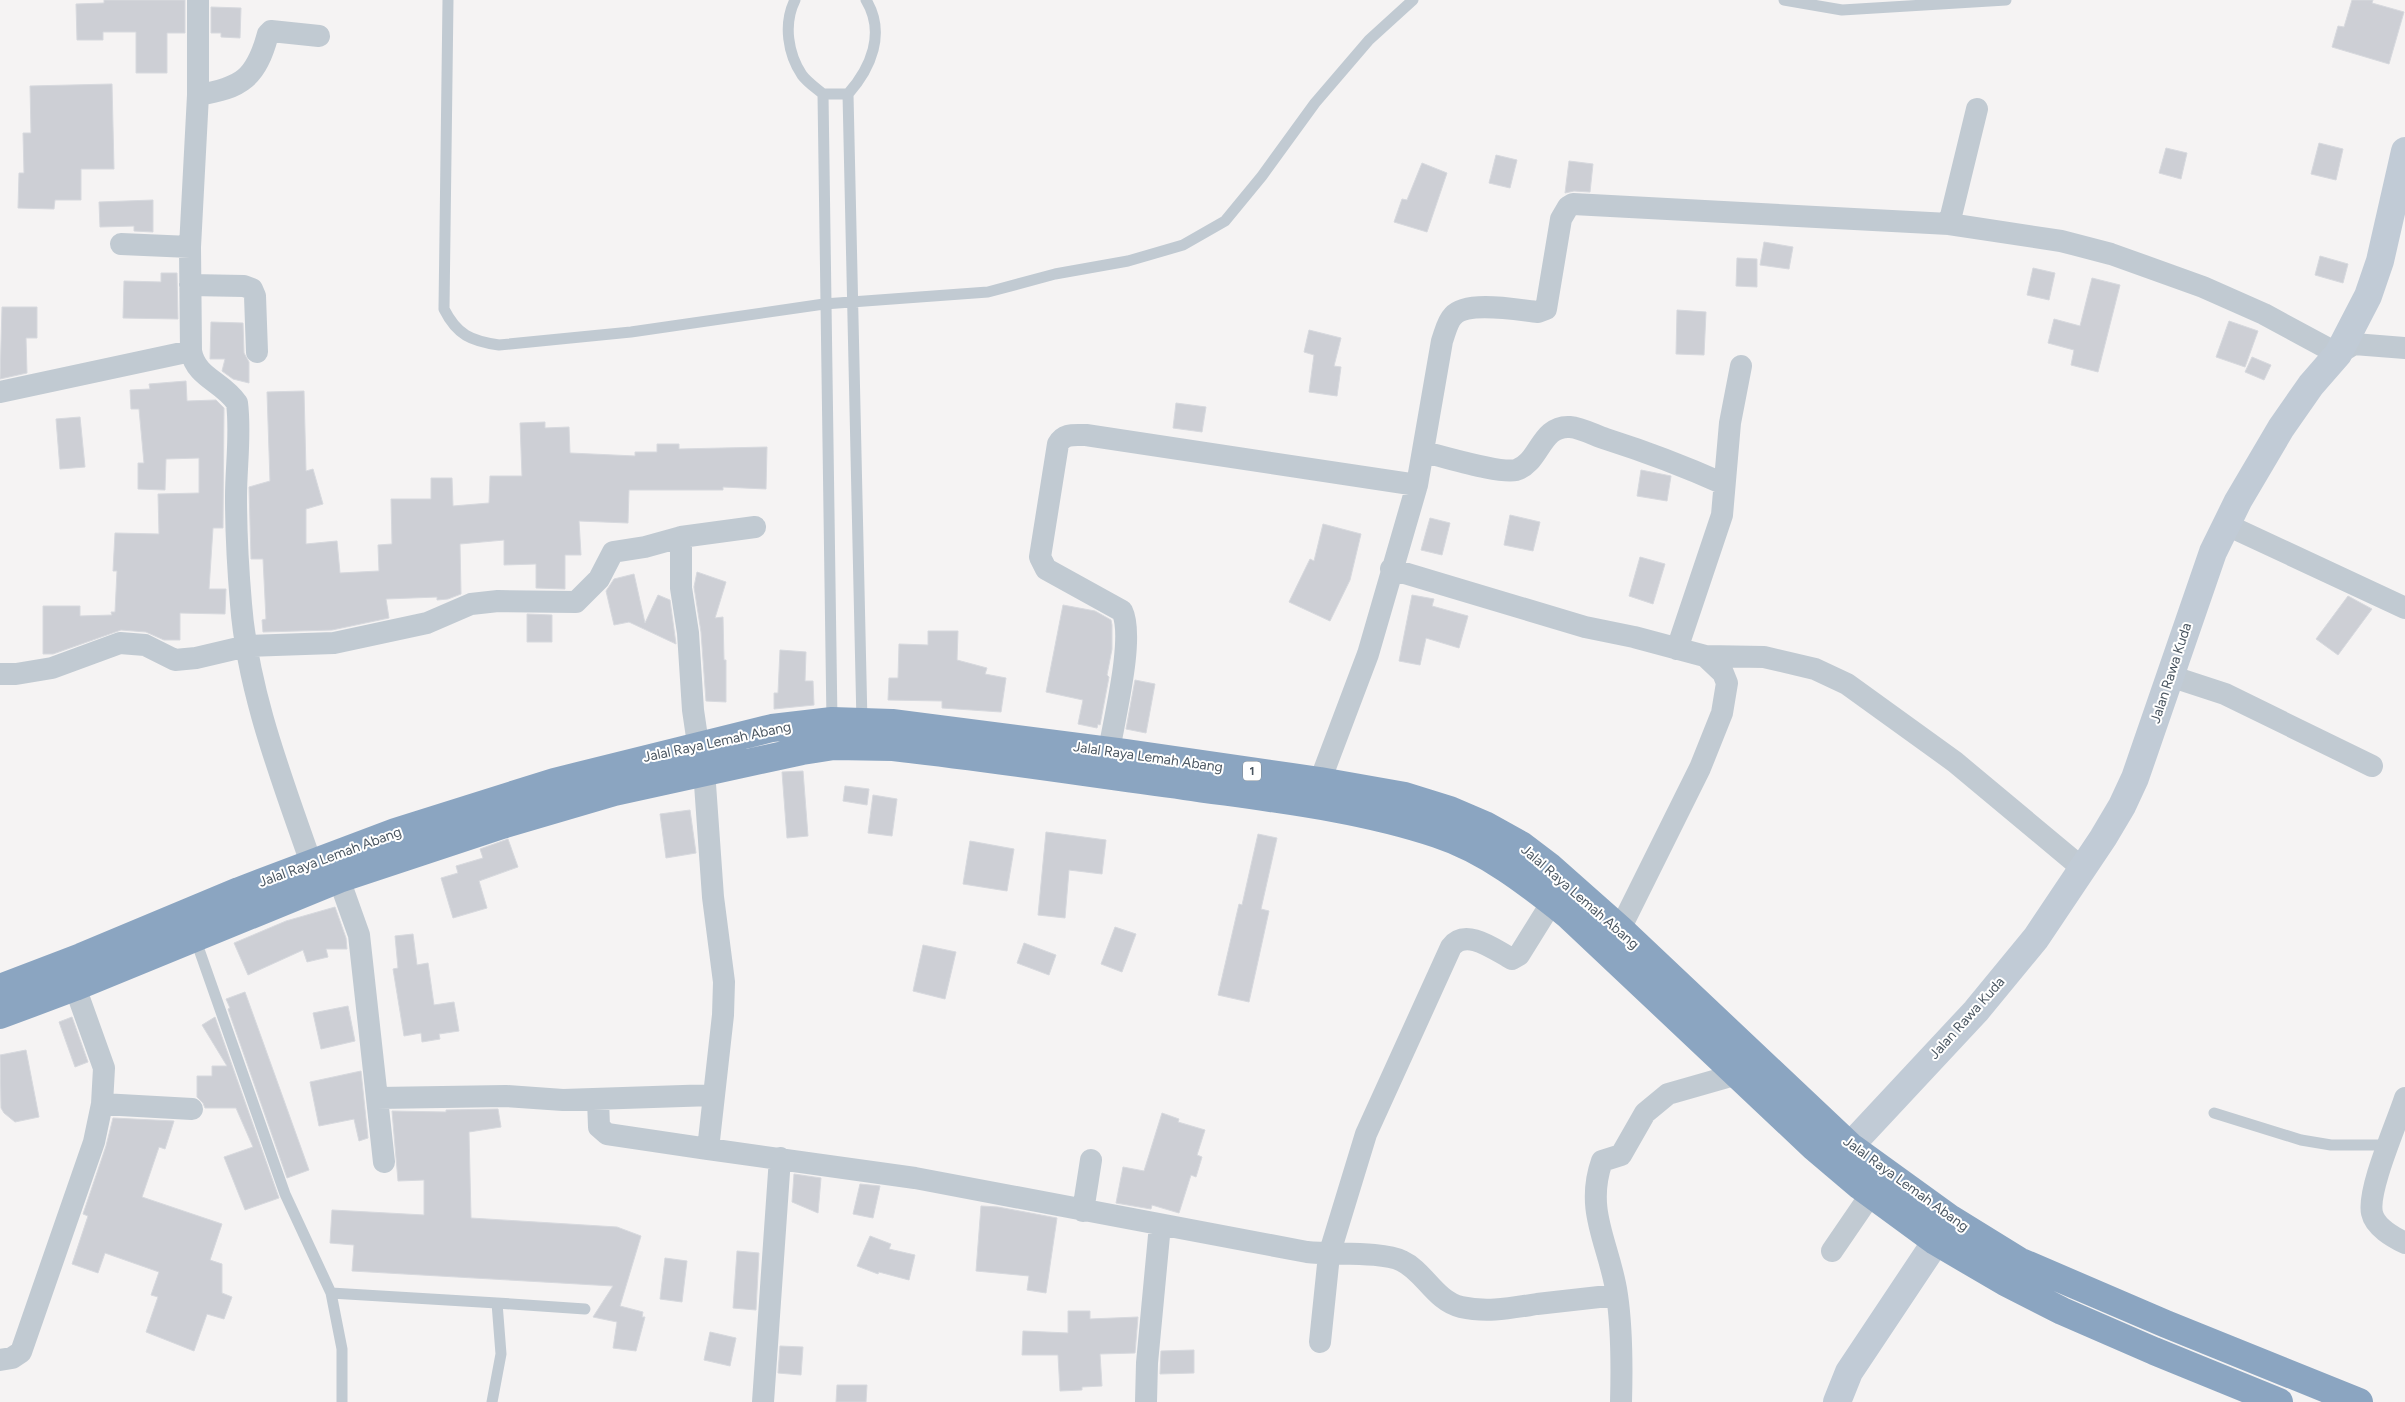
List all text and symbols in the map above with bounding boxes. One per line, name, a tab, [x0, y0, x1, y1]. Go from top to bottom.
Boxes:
street label: Jalan Rawa Kuda	[2147, 621, 2195, 725]
street label: Jalal Raya Lemah Abang	[641, 718, 793, 766]
street label: Jalal Raya Lemah Abang	[1072, 738, 1224, 776]
road number: 1	[1243, 761, 1261, 780]
street label: Jalal Raya Lemah Abang	[256, 823, 404, 891]
street label: Jalal Raya Lemah Abang	[1518, 841, 1642, 953]
street label: Jalan Rawa Kuda	[1926, 973, 2008, 1063]
street label: Jalal Raya Lemah Abang	[1840, 1133, 1972, 1235]

